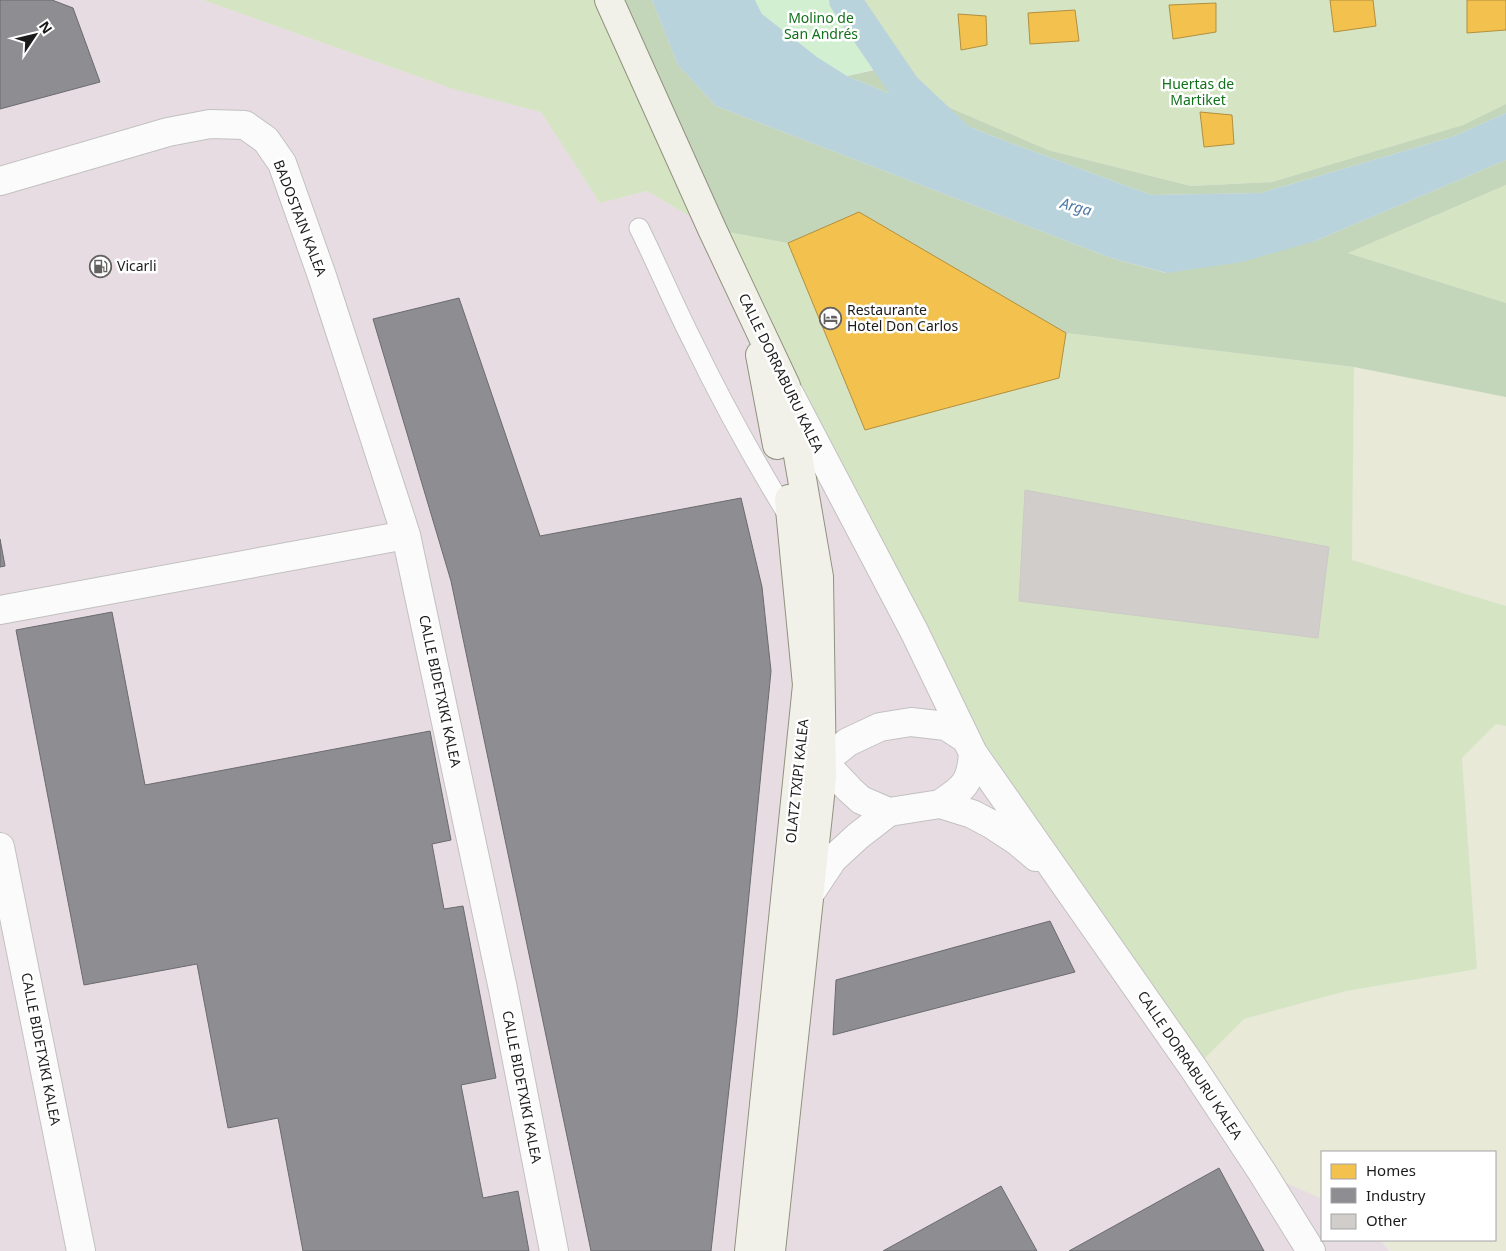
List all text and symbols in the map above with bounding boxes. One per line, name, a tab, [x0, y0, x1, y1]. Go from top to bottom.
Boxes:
park label: Molino de San Andrés	[784, 8, 858, 43]
north arrow	[10, 10, 60, 60]
text: N	[35, 17, 57, 37]
park label: Huertas de Martiket	[1162, 74, 1234, 109]
street label: BADOSTAIN KALEA	[269, 157, 331, 279]
water label: Arga	[1058, 192, 1094, 220]
fuel station icon: Vicarli	[89, 254, 113, 278]
place label: Vicarli	[117, 256, 157, 275]
street label: CALLE DORRABURU KALEA	[735, 290, 828, 456]
place label: Restaurante Hotel Don Carlos	[847, 300, 959, 335]
hotel icon: Restaurante Hotel Don Carlos	[819, 306, 843, 330]
street label: CALLE BIDETXIKI KALEA	[415, 613, 466, 769]
street label: OLATZ TXIPI KALEA	[781, 718, 812, 844]
street label: CALLE BIDETXIKI KALEA	[17, 971, 66, 1127]
street label: CALLE DORRABURU KALEA	[1134, 987, 1247, 1143]
street label: CALLE BIDETXIKI KALEA	[498, 1009, 547, 1165]
legend	[1321, 1151, 1496, 1241]
text: Homes	[1366, 1160, 1416, 1180]
text: Industry	[1366, 1185, 1426, 1205]
text: Other	[1366, 1210, 1407, 1230]

